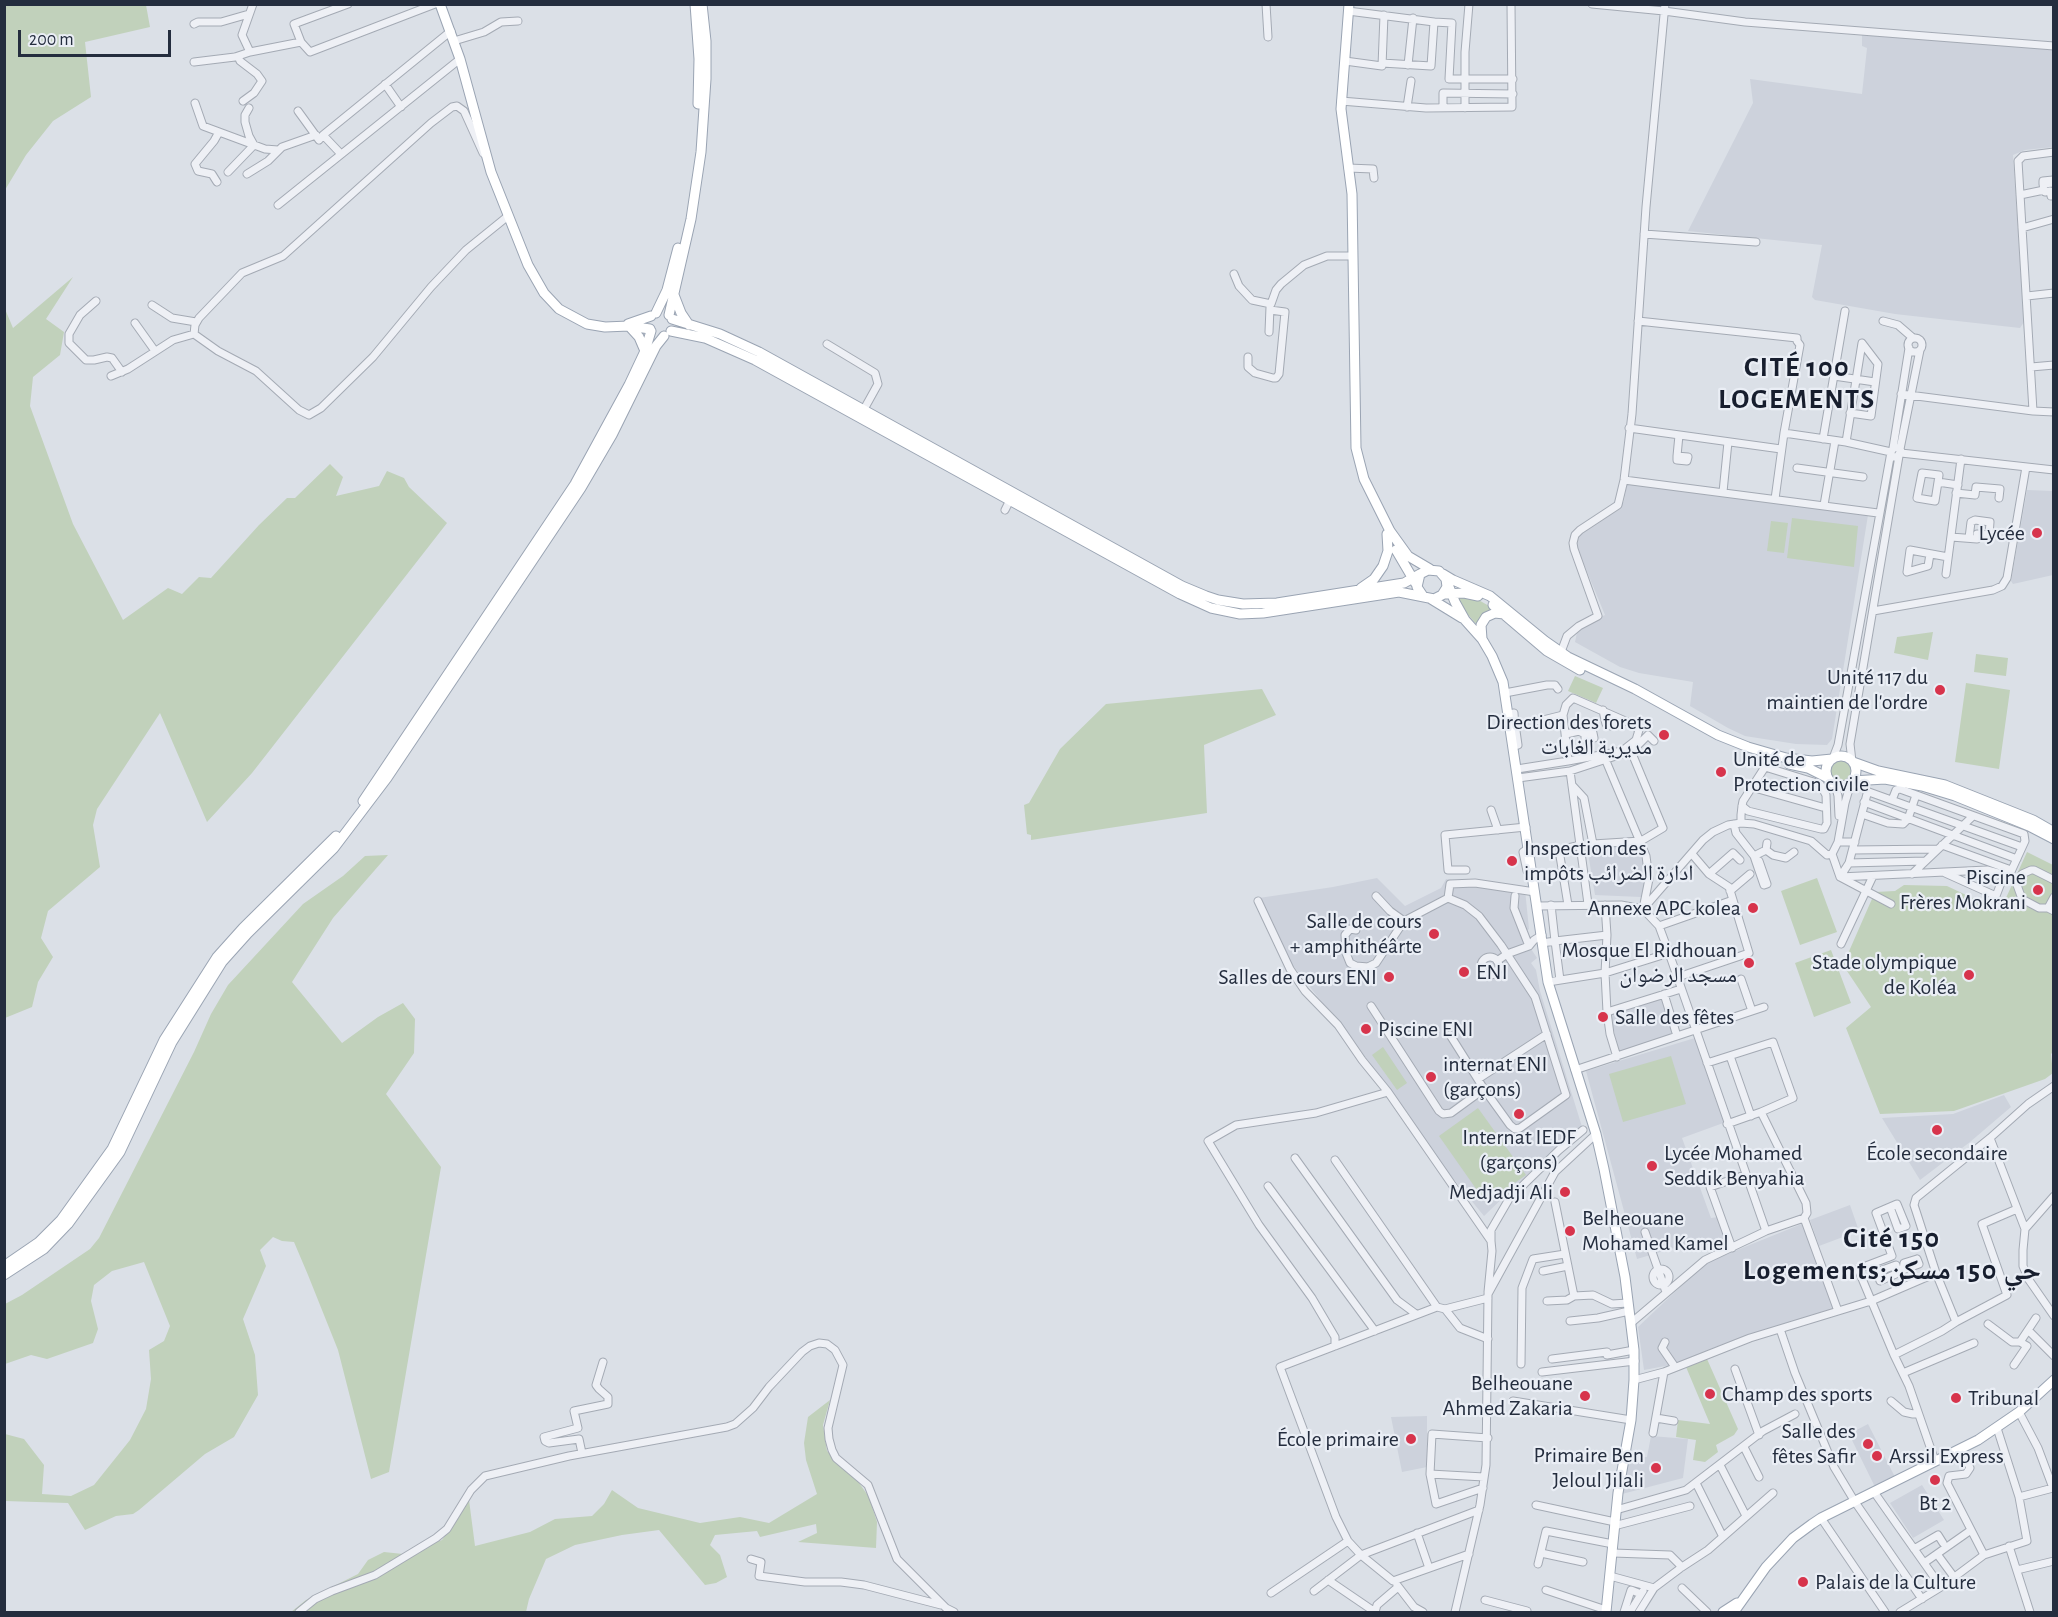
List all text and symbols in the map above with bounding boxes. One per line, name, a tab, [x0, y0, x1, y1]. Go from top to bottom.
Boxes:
scale bar	[21, 18, 174, 56]
text: 200 m	[29, 31, 74, 49]
district label: CITÉ 100 LOGEMENTS	[1718, 351, 1876, 417]
place label: Lycée	[1979, 520, 2025, 546]
marker: Lycée	[2030, 526, 2044, 540]
place label: Unité 117 du maintien de l'ordre	[1766, 664, 1928, 716]
marker: Unité 117 du maintien de l'ordre	[1933, 683, 1947, 697]
place label: Direction des forets مديرية الغابات	[1486, 709, 1652, 760]
marker: Direction des forets مديرية الغابات	[1657, 728, 1671, 742]
place label: Unité de Protection civile	[1733, 746, 1869, 798]
marker: Unité de Protection civile	[1714, 765, 1728, 779]
place label: Inspection des impôts ادارة الضرائب	[1524, 835, 1694, 886]
marker: Inspection des impôts ادارة الضرائب	[1505, 854, 1519, 868]
place label: Piscine Frères Mokrani	[1900, 864, 2026, 915]
marker: Piscine Frères Mokrani	[2031, 883, 2045, 897]
place label: Annexe APC kolea	[1587, 895, 1741, 921]
marker: Annexe APC kolea	[1746, 901, 1760, 915]
place label: Salle de cours + amphithéârte	[1290, 908, 1422, 960]
marker: Salle de cours + amphithéârte	[1427, 927, 1441, 941]
place label: Mosque El Ridhouan مسجد الرضوان	[1562, 937, 1737, 988]
place label: Stade olympique de Koléa	[1812, 949, 1957, 1000]
marker: Mosque El Ridhouan مسجد الرضوان	[1742, 956, 1756, 970]
place label: ENI	[1476, 959, 1508, 985]
place label: Salles de cours ENI	[1218, 964, 1377, 990]
marker: ENI	[1457, 965, 1471, 979]
marker: Stade olympique de Koléa	[1962, 968, 1976, 982]
marker: Salles de cours ENI	[1382, 970, 1396, 984]
place label: Salle des fêtes	[1615, 1004, 1734, 1030]
marker: Salle des fêtes	[1596, 1010, 1610, 1024]
place label: Piscine ENI	[1378, 1016, 1473, 1042]
marker: Piscine ENI	[1359, 1022, 1373, 1036]
place label: internat ENI (garçons)	[1443, 1051, 1547, 1102]
marker: internat ENI (garçons)	[1424, 1070, 1438, 1084]
marker: Internat IEDF (garçons)	[1512, 1107, 1526, 1121]
marker: École secondaire	[1930, 1123, 1944, 1137]
place label: Internat IEDF (garçons)	[1462, 1124, 1576, 1176]
place label: Lycée Mohamed Seddik Benyahia	[1664, 1140, 1805, 1192]
place label: École secondaire	[1866, 1140, 2008, 1166]
marker: Lycée Mohamed Seddik Benyahia	[1645, 1159, 1659, 1173]
place label: Medjadji Ali	[1449, 1179, 1553, 1205]
marker: Medjadji Ali	[1558, 1185, 1572, 1199]
place label: Belheouane Mohamed Kamel	[1582, 1205, 1729, 1256]
district label: Cité 150 Logements;حي 150 مسكن	[1754, 1222, 2030, 1288]
marker: Belheouane Mohamed Kamel	[1563, 1224, 1577, 1238]
place label: Belheouane Ahmed Zakaria	[1442, 1370, 1573, 1422]
place label: Champ des sports	[1722, 1381, 1873, 1407]
place label: Tribunal	[1968, 1385, 2039, 1411]
marker: Champ des sports	[1703, 1387, 1717, 1401]
marker: Belheouane Ahmed Zakaria	[1578, 1389, 1592, 1403]
marker: Tribunal	[1949, 1391, 1963, 1405]
place label: Salle des fêtes Safir	[1772, 1418, 1856, 1470]
place label: École primaire	[1277, 1426, 1399, 1452]
marker: École primaire	[1404, 1432, 1418, 1446]
marker: Salle des fêtes Safir	[1861, 1437, 1875, 1451]
place label: Primaire Ben Jeloul Jilali	[1533, 1442, 1644, 1494]
place label: Arssil Express	[1889, 1443, 2004, 1469]
marker: Arssil Express	[1870, 1449, 1884, 1463]
marker: Primaire Ben Jeloul Jilali	[1649, 1461, 1663, 1475]
marker: Bt 2	[1928, 1473, 1942, 1487]
place label: Bt 2	[1919, 1490, 1951, 1516]
place label: Palais de la Culture	[1815, 1569, 1976, 1595]
marker: Palais de la Culture	[1796, 1575, 1810, 1589]

